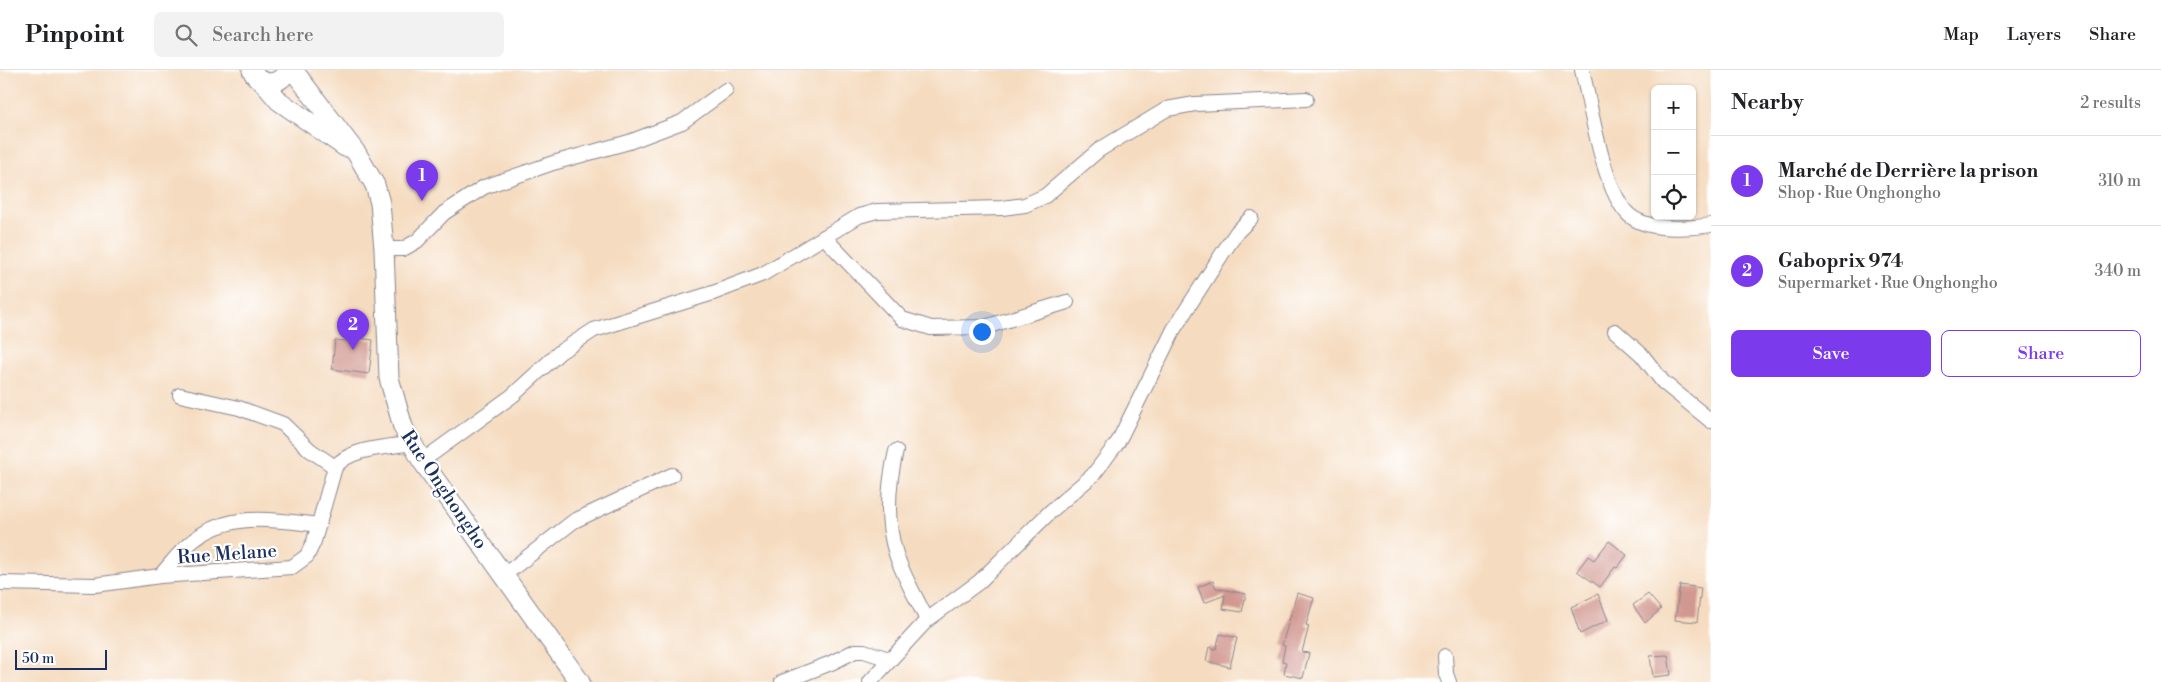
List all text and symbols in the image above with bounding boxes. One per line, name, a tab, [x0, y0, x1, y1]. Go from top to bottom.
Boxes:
search box	[154, 12, 504, 57]
text: Pinpoint	[25, 20, 124, 50]
icon: search	[172, 21, 200, 49]
text: Search here	[212, 23, 314, 47]
text: Map	[1944, 23, 1979, 46]
text: Layers	[2007, 23, 2061, 46]
text: Share	[2089, 23, 2136, 46]
map controls	[1651, 85, 1696, 220]
button: +	[1651, 85, 1696, 130]
text: Nearby	[1731, 90, 1804, 116]
text: 2 results	[2080, 93, 2141, 113]
button: −	[1651, 130, 1696, 175]
text: Marché de Derrière la prison	[1778, 159, 2038, 183]
pin: 1	[406, 160, 438, 201]
text: 1	[1743, 171, 1751, 191]
text: 310 m	[2098, 171, 2141, 191]
button: locate	[1651, 175, 1696, 220]
text: Shop · Rue Onghongho	[1778, 183, 1941, 203]
text: Gaboprix 974	[1778, 249, 1903, 273]
text: 2	[1742, 261, 1752, 281]
text: 340 m	[2094, 261, 2141, 281]
text: Supermarket · Rue Onghongho	[1778, 273, 1998, 293]
pin: 2	[337, 309, 369, 350]
your location	[969, 319, 995, 345]
button: Save	[1731, 330, 1931, 377]
button: Share	[1941, 330, 2141, 377]
street label: Rue Onghongho	[395, 425, 493, 554]
street label: Rue Melane	[176, 539, 278, 569]
scale bar	[15, 647, 108, 670]
text: 50 m	[22, 650, 54, 668]

